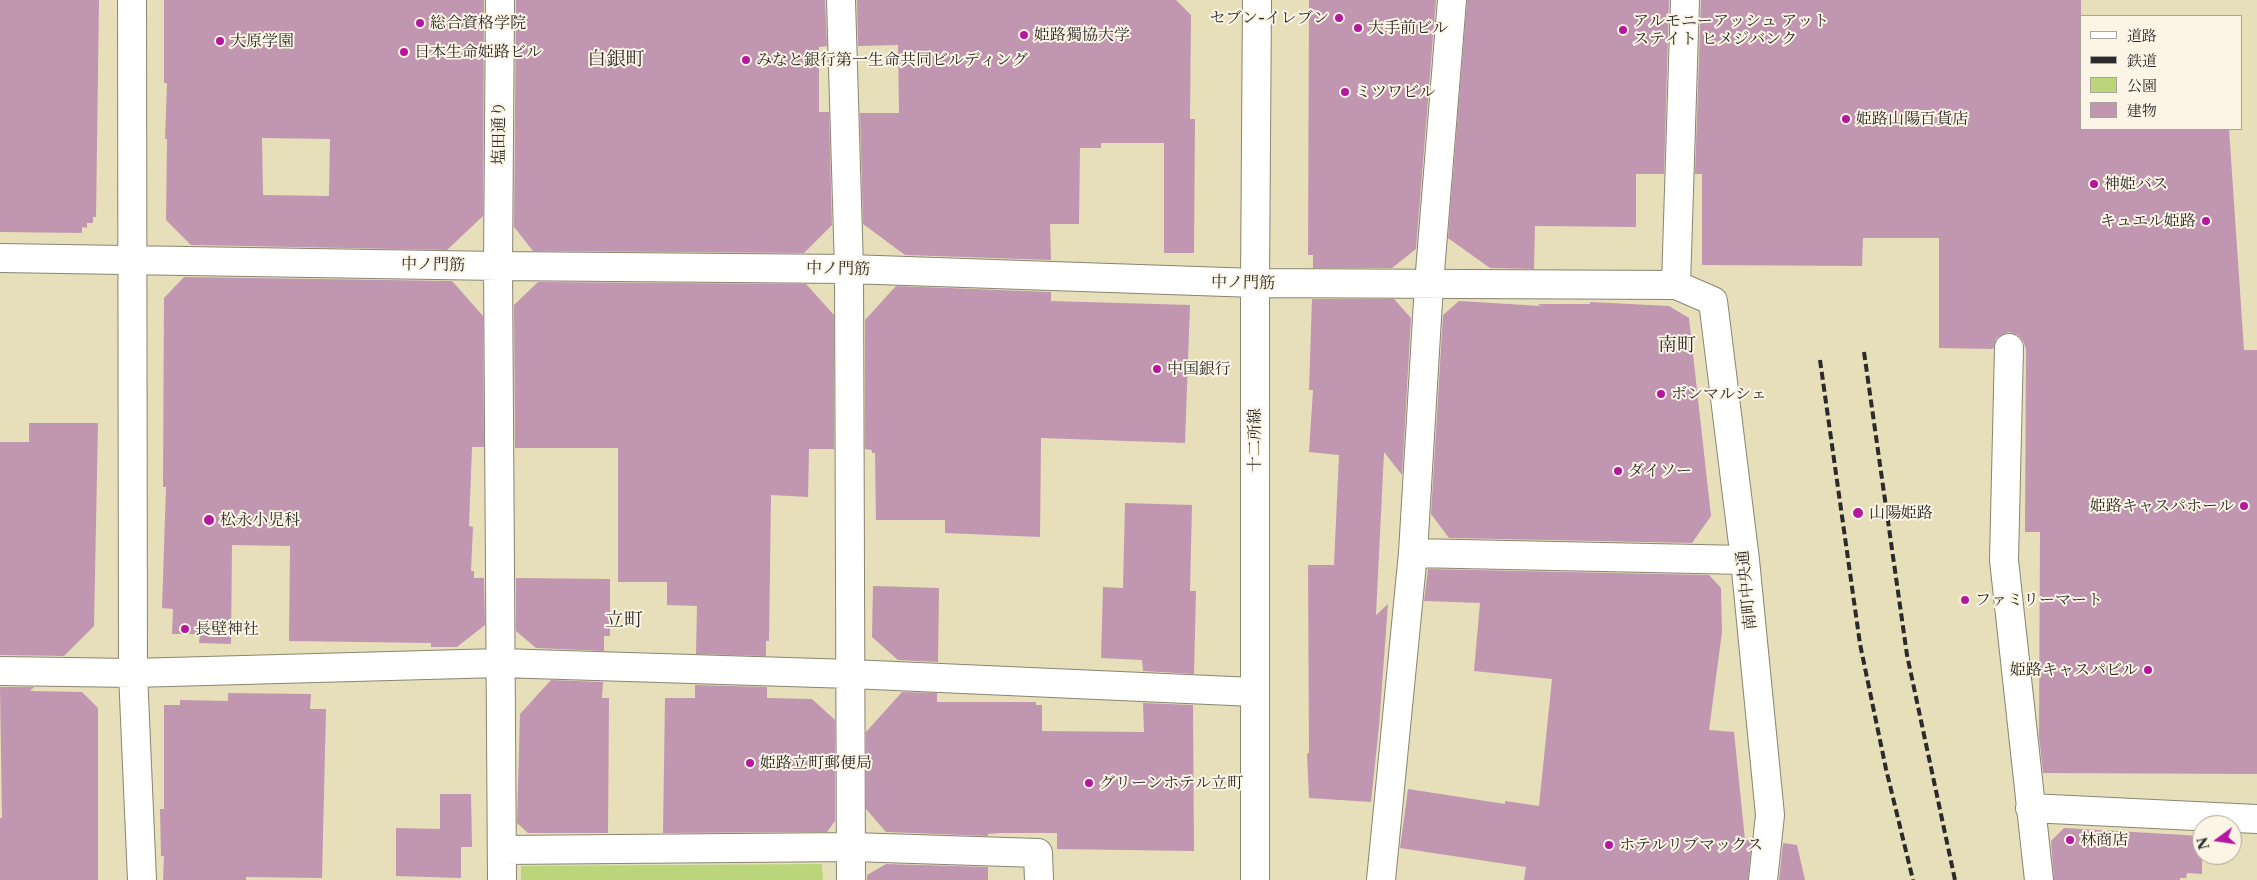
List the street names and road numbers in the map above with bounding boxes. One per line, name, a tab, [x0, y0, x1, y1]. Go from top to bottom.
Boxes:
street label: 塩田通り	[489, 101, 509, 165]
street label: 中ノ門筋	[401, 255, 465, 275]
street label: 中ノ門筋	[806, 259, 870, 279]
street label: 中ノ門筋	[1211, 273, 1275, 293]
street label: 十二所線	[1245, 408, 1265, 472]
street label: 南町中央通	[1733, 549, 1761, 631]

